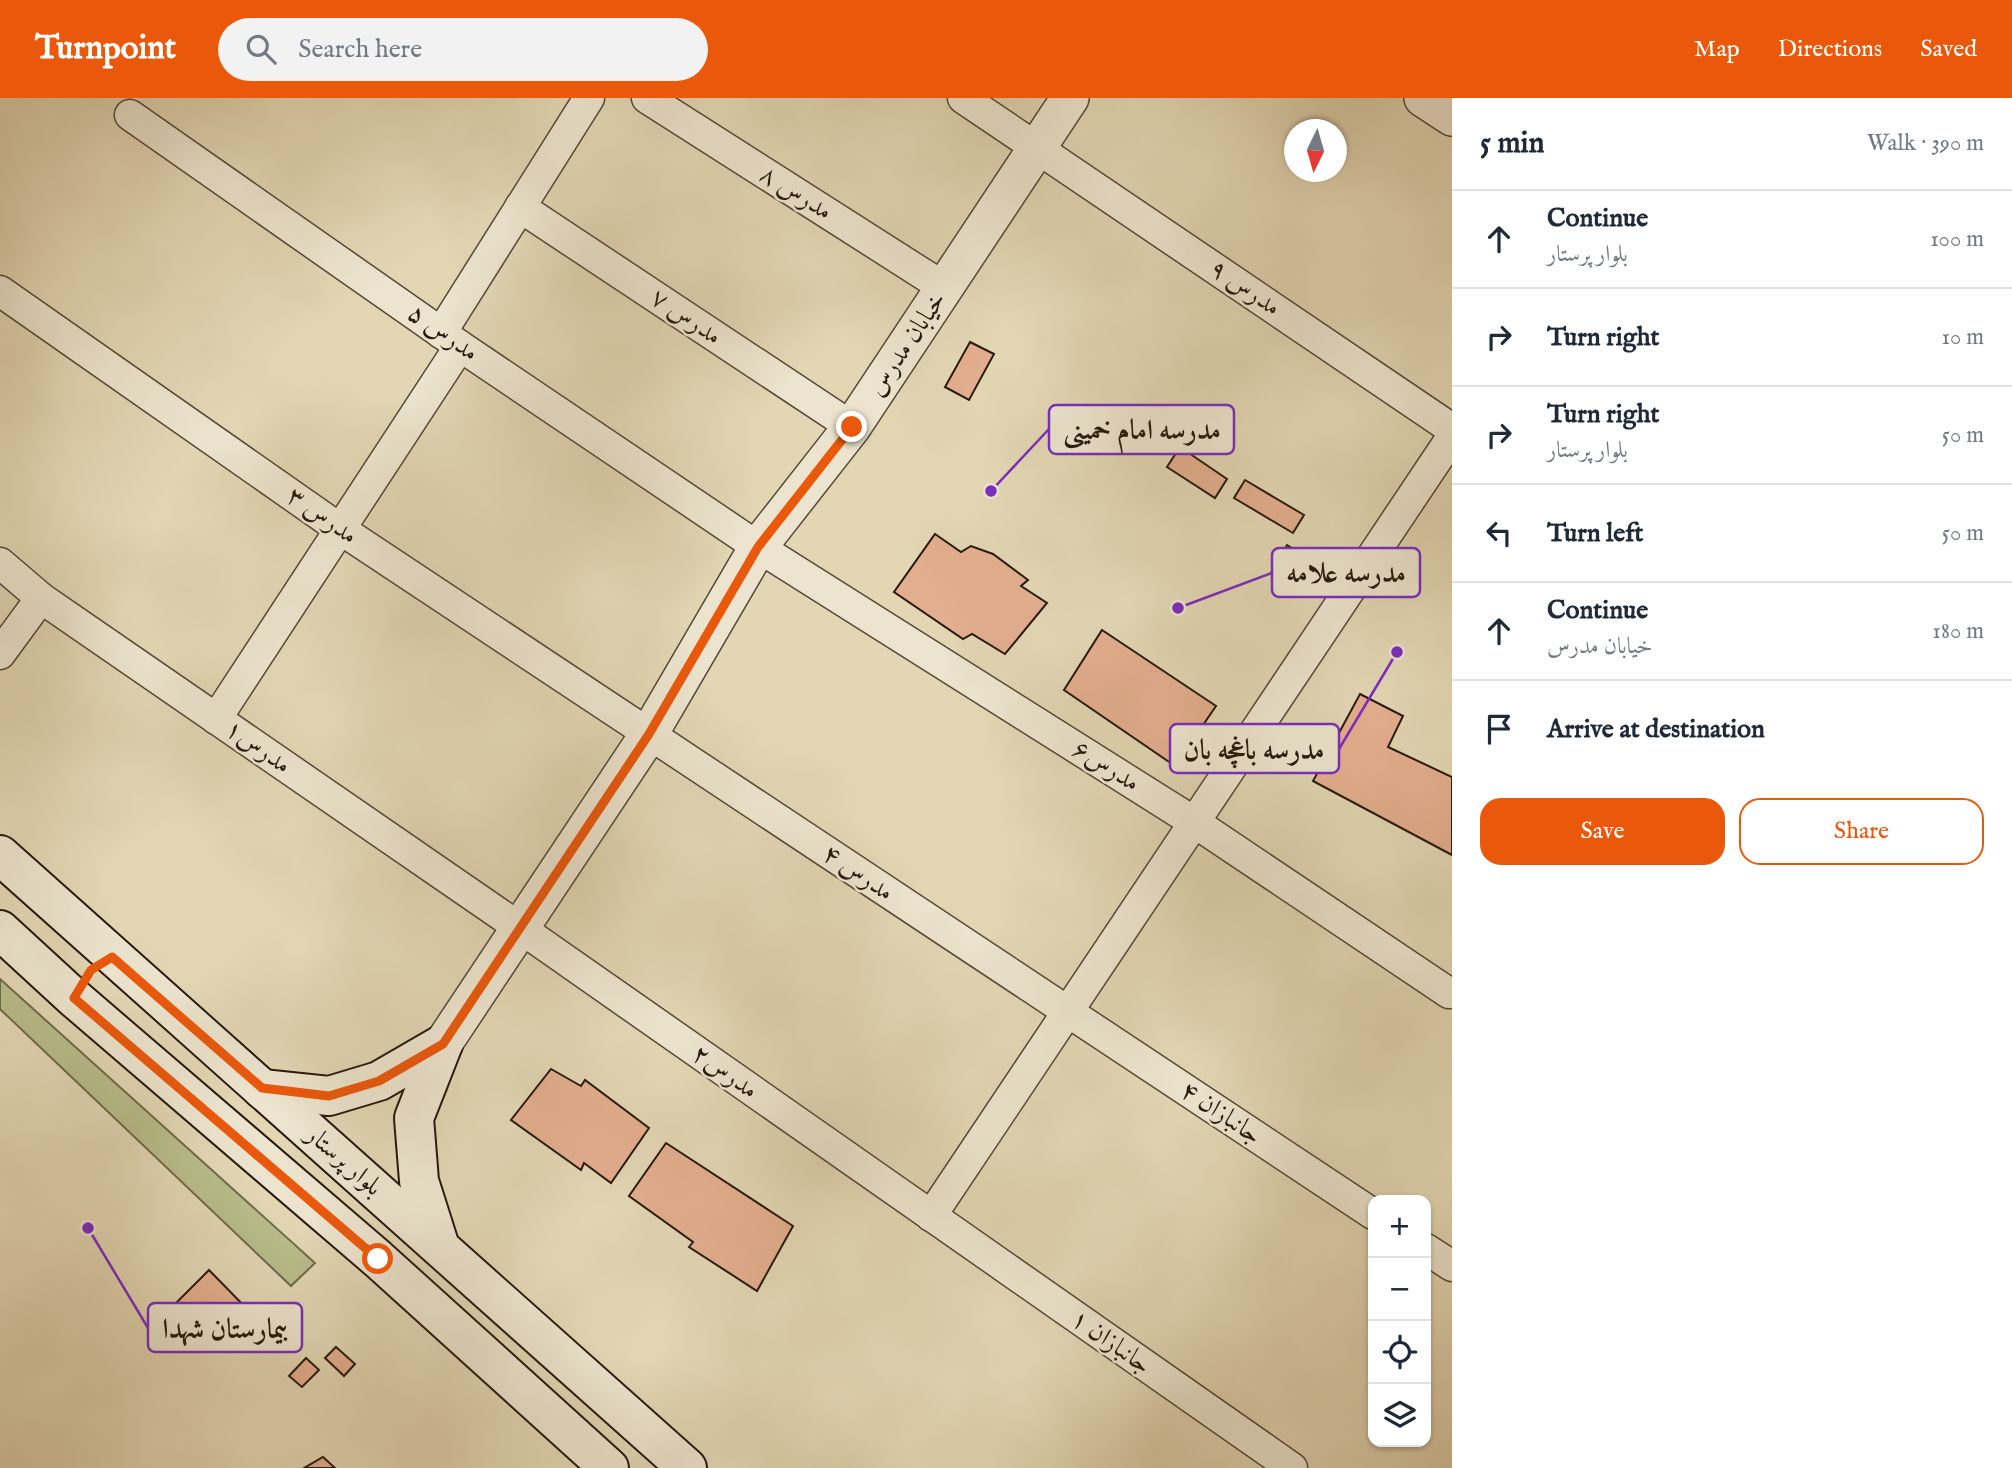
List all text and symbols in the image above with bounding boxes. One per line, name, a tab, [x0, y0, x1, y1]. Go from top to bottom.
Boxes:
search box	[218, 18, 708, 81]
text: Turnpoint	[35, 28, 176, 70]
icon: search	[242, 30, 280, 68]
text: Search here	[298, 33, 422, 66]
text: Map	[1694, 34, 1740, 65]
text: Directions	[1778, 34, 1882, 65]
text: Saved	[1920, 34, 1977, 65]
north arrow	[1284, 119, 1347, 182]
text: 5 min	[1480, 125, 1545, 163]
text: Walk · 390 m	[1867, 129, 1984, 158]
street label: مدرس ۸	[754, 158, 838, 228]
text: Continue	[1547, 202, 1648, 235]
icon: ahead	[1480, 220, 1518, 258]
text: 100 m	[1930, 225, 1984, 254]
text: بلوار پرستار	[1547, 240, 1628, 269]
street label: مدرس ۹	[1203, 252, 1287, 324]
street label: مدرس ۷	[644, 281, 728, 353]
street label: خیابان مدرس	[860, 285, 954, 403]
street label: مدرس ۵	[401, 297, 485, 369]
icon: right	[1480, 318, 1518, 356]
text: Turn right	[1547, 321, 1660, 354]
text: 10 m	[1941, 323, 1984, 352]
text: Turn right	[1547, 398, 1660, 431]
callout: مدرسه امام خمینی	[1049, 405, 1234, 454]
route end	[836, 411, 867, 442]
text: مدرسه امام خمینی	[1063, 414, 1221, 454]
icon: right	[1480, 416, 1518, 454]
text: 50 m	[1942, 421, 1984, 450]
text: بلوار پرستار	[1547, 436, 1628, 465]
street label: مدرس ۳	[280, 480, 364, 552]
icon: left	[1480, 514, 1518, 552]
text: Turn left	[1547, 517, 1644, 550]
text: 50 m	[1942, 519, 1984, 548]
callout: مدرسه علامه	[1272, 548, 1420, 597]
text: مدرسه علامه	[1286, 557, 1406, 592]
text: Continue	[1547, 594, 1648, 627]
icon: ahead	[1480, 612, 1518, 650]
text: 180 m	[1932, 617, 1984, 646]
text: خیابان مدرس	[1547, 632, 1653, 661]
icon: arrive	[1480, 710, 1518, 748]
street label: مدرس۱	[218, 712, 298, 782]
text: Arrive at destination	[1547, 713, 1765, 746]
callout: مدرسه باغچه بان	[1170, 724, 1339, 773]
street label: مدرس۶	[1066, 732, 1146, 800]
text: مدرسه باغچه بان	[1184, 734, 1324, 769]
button: Save	[1480, 798, 1725, 865]
button: Share	[1739, 798, 1984, 865]
street label: مدرس ۴	[816, 837, 900, 909]
street label: مدرس۲	[685, 1037, 765, 1107]
street label: جانبازان ۴	[1174, 1074, 1268, 1152]
street label: بلوار پرستار	[296, 1117, 389, 1203]
map controls	[1368, 1195, 1431, 1447]
button: +	[1368, 1195, 1431, 1258]
route start	[362, 1243, 393, 1274]
button: −	[1368, 1258, 1431, 1321]
street label: جانبازان ۱	[1064, 1302, 1158, 1382]
callout: بیمارستان شهدا	[148, 1303, 302, 1352]
text: بیمارستان شهدا	[162, 1313, 288, 1348]
button: locate	[1368, 1321, 1431, 1384]
button: layers	[1368, 1384, 1431, 1447]

